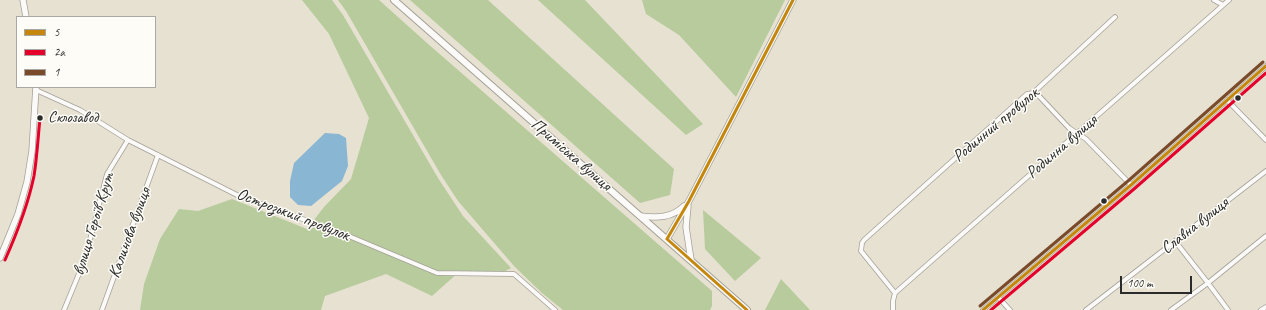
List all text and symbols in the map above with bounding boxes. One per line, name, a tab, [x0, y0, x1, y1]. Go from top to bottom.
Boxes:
legend	[16, 16, 156, 88]
text: 5	[54, 24, 59, 40]
text: 2а	[54, 44, 65, 60]
text: 1	[54, 64, 59, 80]
street label: Родинний провулок	[949, 83, 1043, 167]
unlabelled marker	[1233, 93, 1243, 103]
place label: Склозавод	[48, 108, 98, 128]
street label: Родинна вулиця	[1022, 111, 1102, 183]
marker: Склозавод	[35, 113, 45, 123]
street label: Приміська вулиця	[526, 114, 616, 196]
street label: вулиця Героїв Крут	[69, 170, 119, 278]
street label: Острозький провулок	[234, 184, 352, 246]
street label: Калинова вулиця	[104, 185, 156, 281]
street label: Славна вулиця	[1157, 193, 1233, 259]
unlabelled marker	[1099, 196, 1109, 206]
scale bar	[1122, 268, 1194, 294]
text: 100 m	[1127, 275, 1153, 291]

